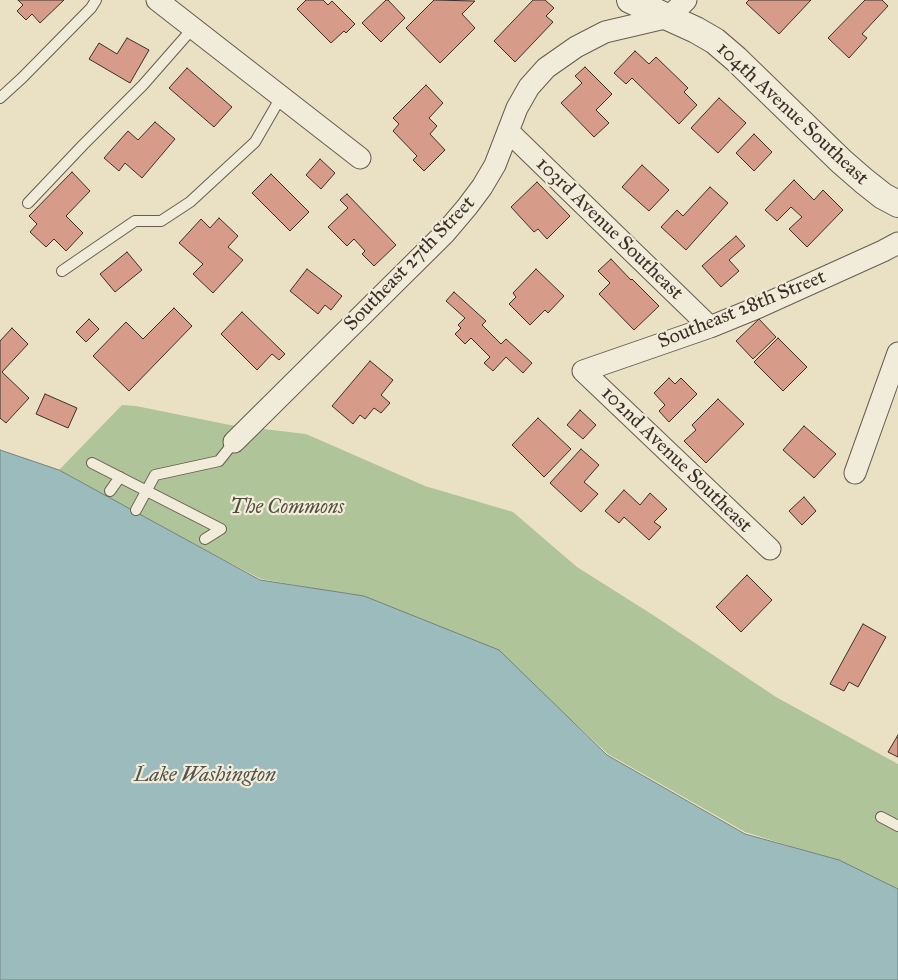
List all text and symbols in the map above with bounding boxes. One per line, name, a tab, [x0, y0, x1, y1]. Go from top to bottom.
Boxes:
street label: 104th Avenue Southeast	[711, 37, 873, 191]
street label: 103rd Avenue Southeast	[530, 153, 688, 305]
street label: Southeast 27th Street	[339, 192, 481, 336]
street label: Southeast 28th Street	[655, 265, 829, 355]
street label: 102nd Avenue Southeast	[596, 382, 756, 538]
park label: The Commons	[230, 496, 344, 520]
water label: Lake Washington	[134, 763, 276, 789]

